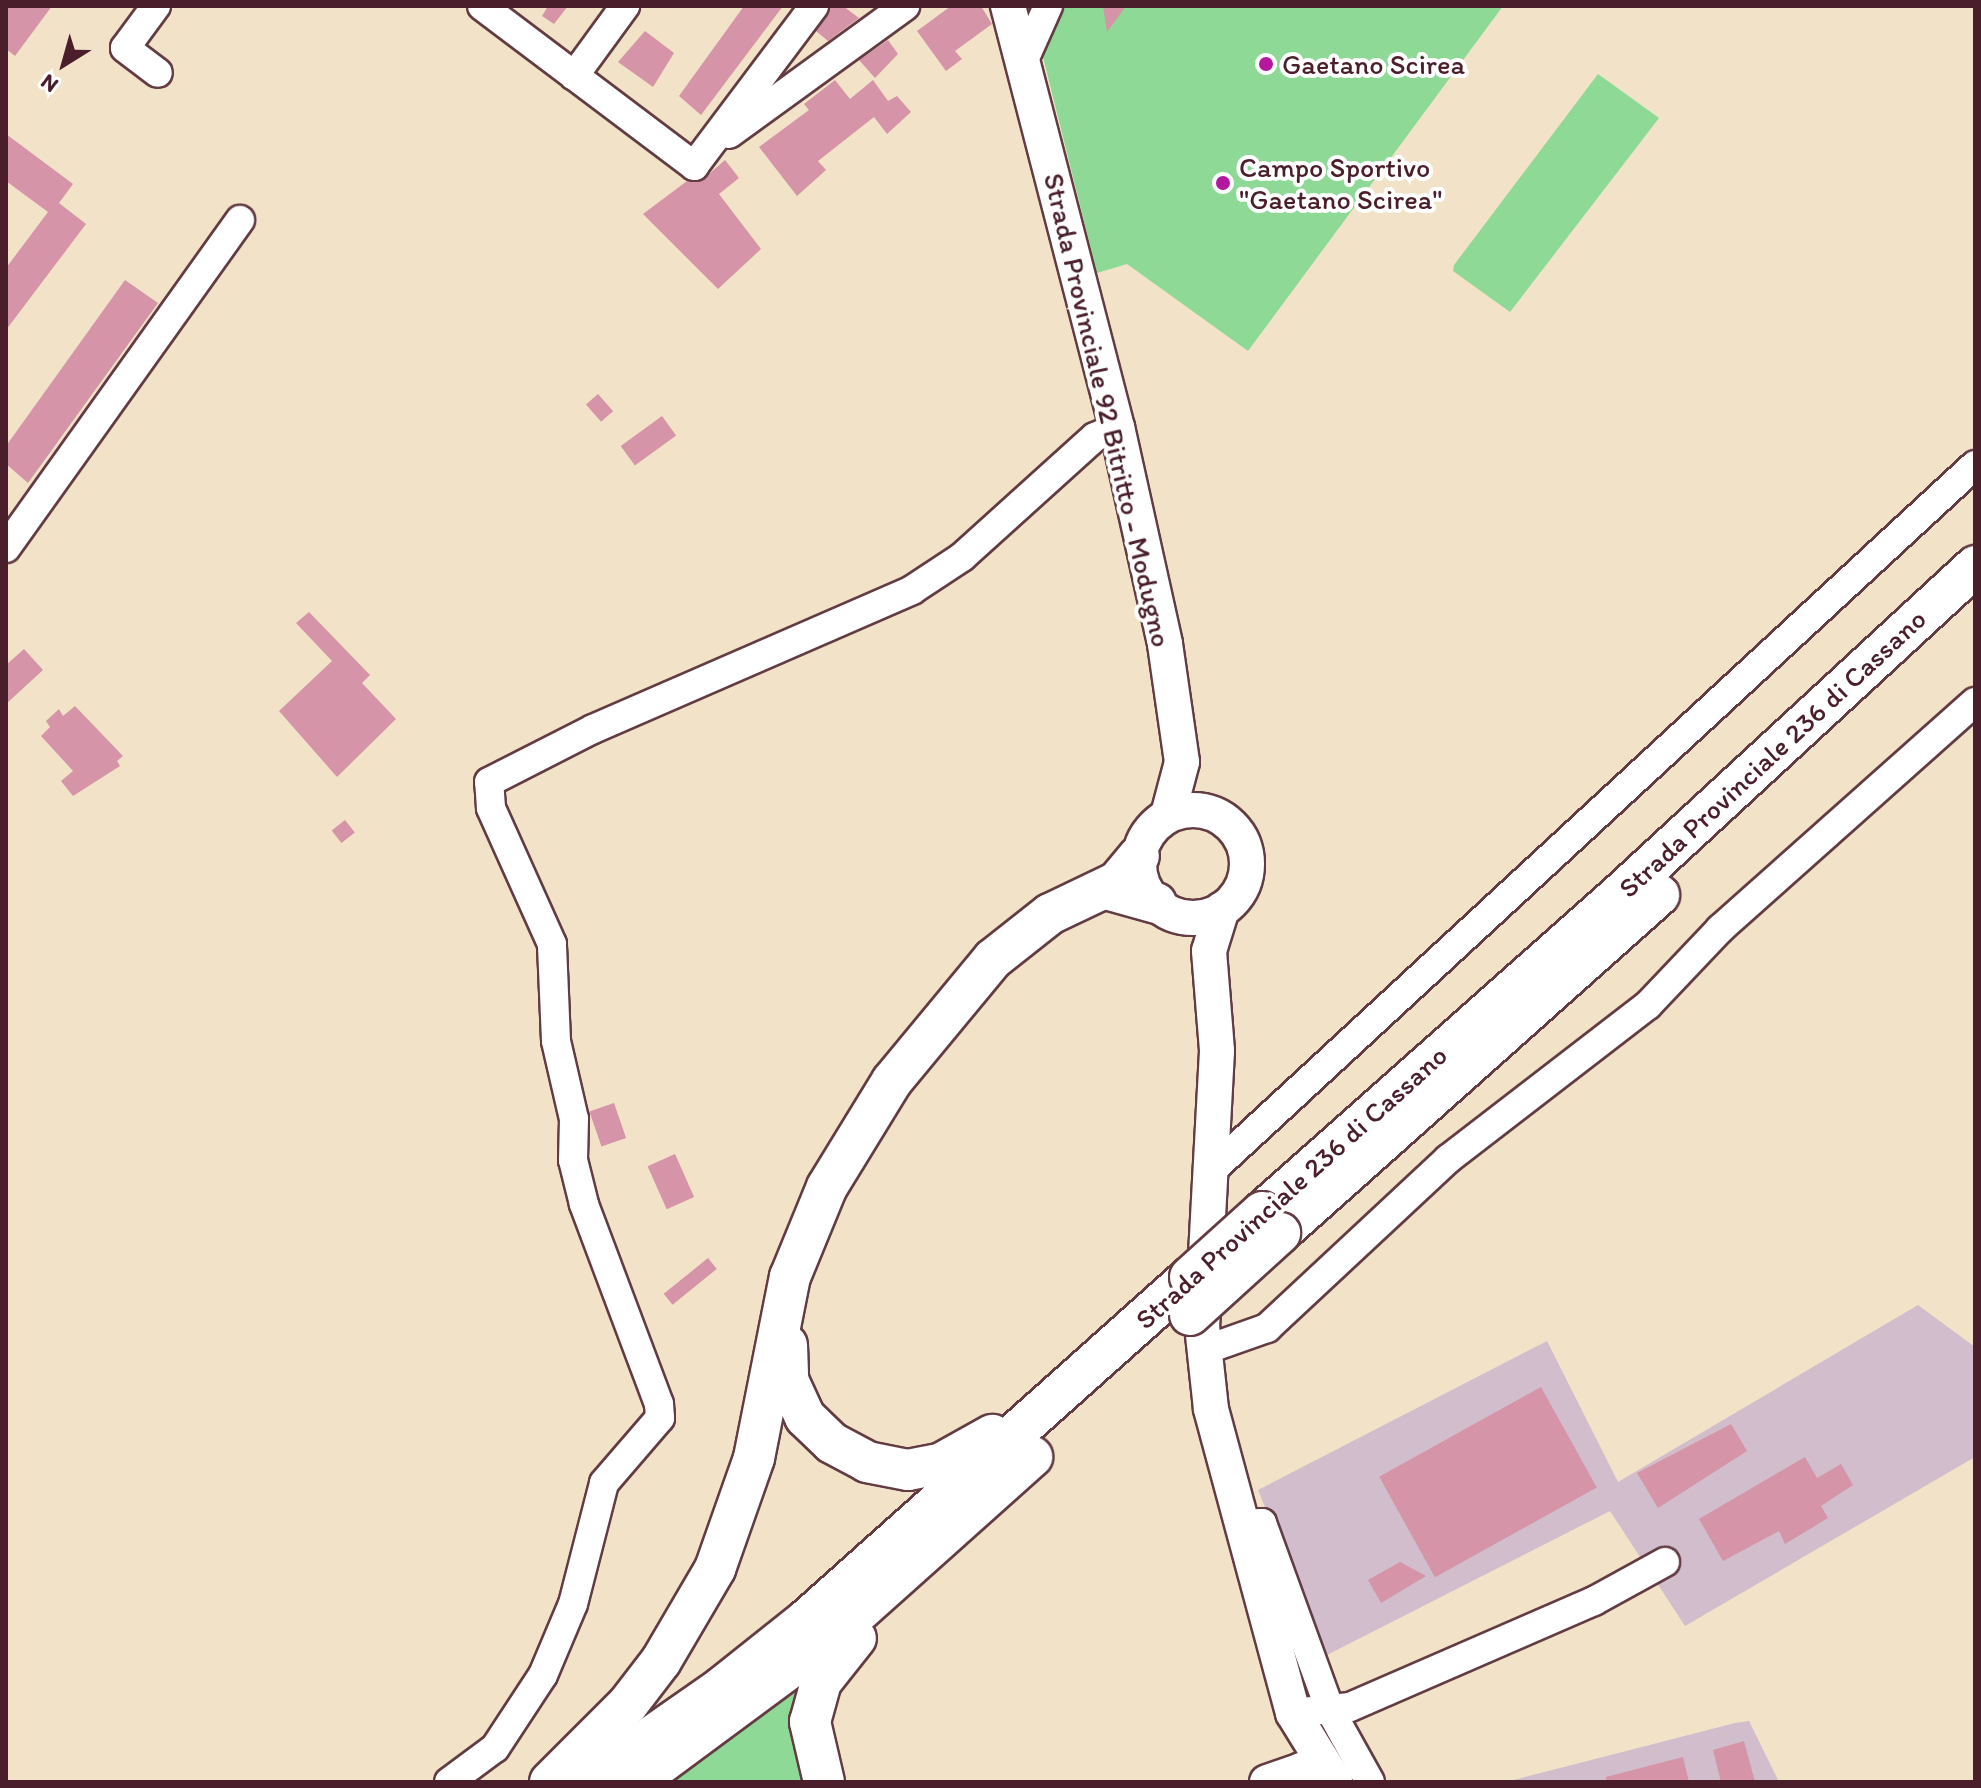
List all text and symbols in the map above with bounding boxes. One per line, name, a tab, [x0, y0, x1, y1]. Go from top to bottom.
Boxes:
north arrow	[24, 24, 104, 104]
place label: Gaetano Scirea	[1282, 47, 1464, 81]
marker: Gaetano Scirea	[1257, 55, 1275, 73]
text: N	[35, 68, 63, 99]
place label: Campo Sportivo "Gaetano Scirea"	[1239, 150, 1442, 216]
street label: Strada Provinciale 92 Bitritto - Modugno	[1037, 170, 1179, 650]
marker: Campo Sportivo "Gaetano Scirea"	[1214, 174, 1232, 192]
street label: Strada Provinciale 236 di Cassano	[1611, 602, 1933, 904]
street label: Strada Provinciale 236 di Cassano	[1128, 1038, 1454, 1336]

